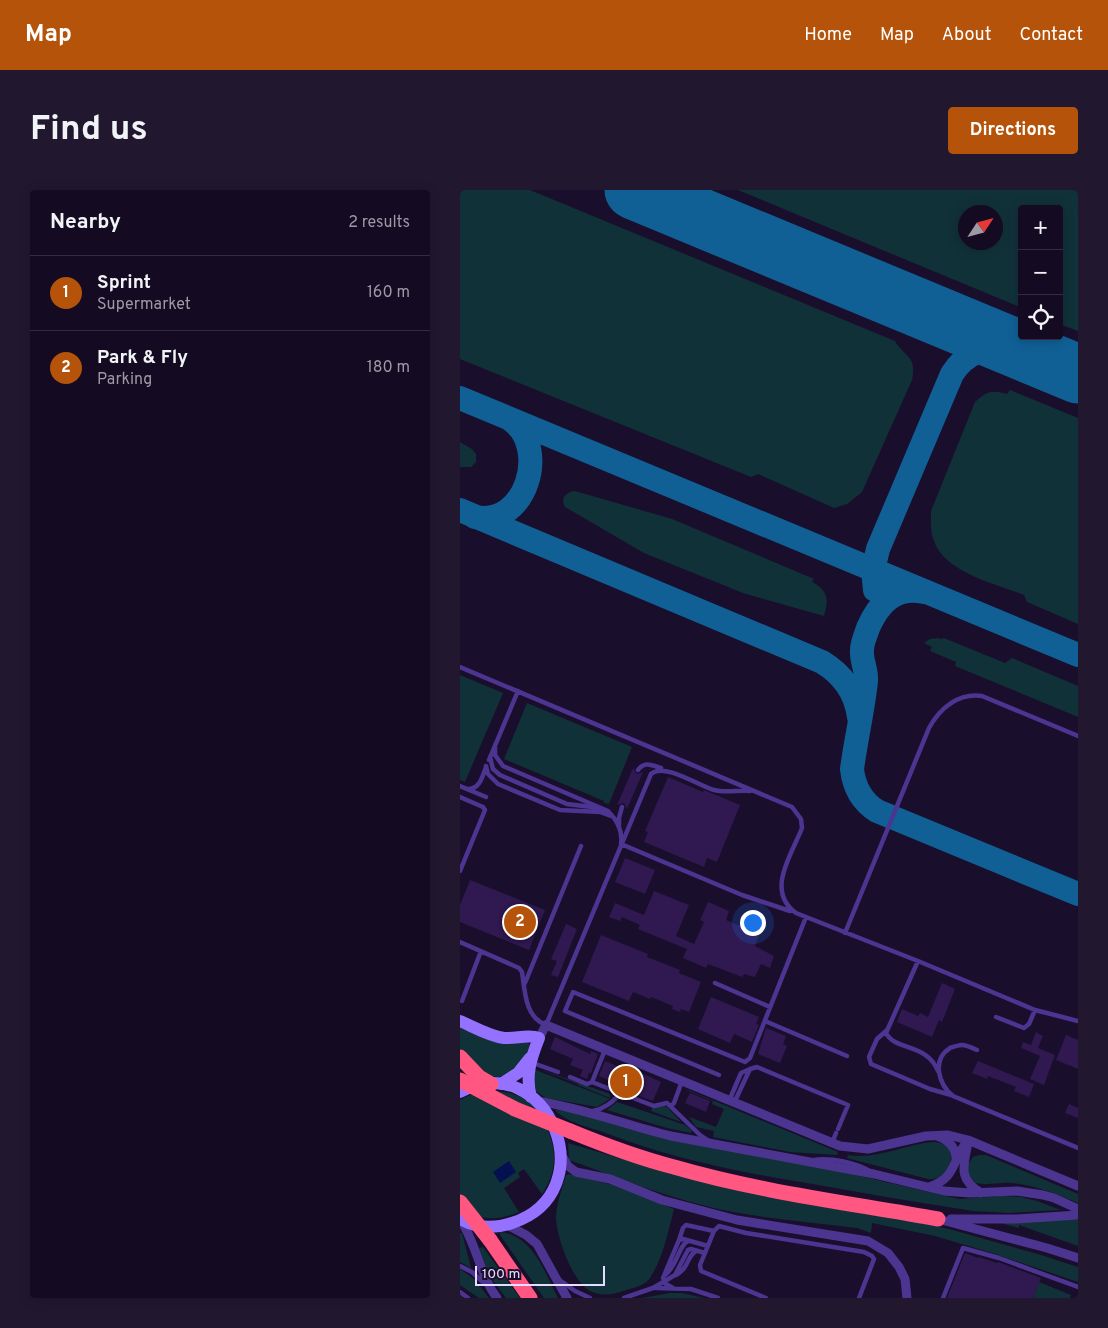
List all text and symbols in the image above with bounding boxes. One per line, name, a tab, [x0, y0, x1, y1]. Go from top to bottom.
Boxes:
text: Map	[25, 20, 72, 50]
text: Home	[804, 24, 852, 47]
text: Map	[880, 24, 914, 47]
text: About	[942, 24, 991, 47]
text: Contact	[1019, 24, 1083, 47]
button: Directions	[948, 107, 1078, 154]
text: Find us	[30, 108, 148, 152]
north arrow	[958, 205, 1003, 250]
map controls	[1018, 205, 1063, 340]
button: +	[1018, 205, 1063, 250]
text: Nearby	[50, 209, 121, 236]
text: 2 results	[348, 213, 410, 233]
button: −	[1018, 250, 1063, 295]
text: Sprint	[97, 271, 151, 295]
text: 1	[63, 283, 69, 303]
text: 160 m	[367, 283, 410, 303]
text: Supermarket	[97, 295, 191, 315]
button: locate	[1018, 295, 1063, 340]
text: Park & Fly	[97, 346, 188, 370]
text: 2	[61, 358, 71, 378]
text: 180 m	[367, 358, 410, 378]
text: Parking	[97, 370, 152, 390]
pin: 2	[504, 903, 536, 941]
your location	[740, 910, 766, 936]
pin: 1	[610, 1063, 642, 1101]
scale bar	[475, 1263, 605, 1286]
text: 100 m	[482, 1266, 520, 1283]

